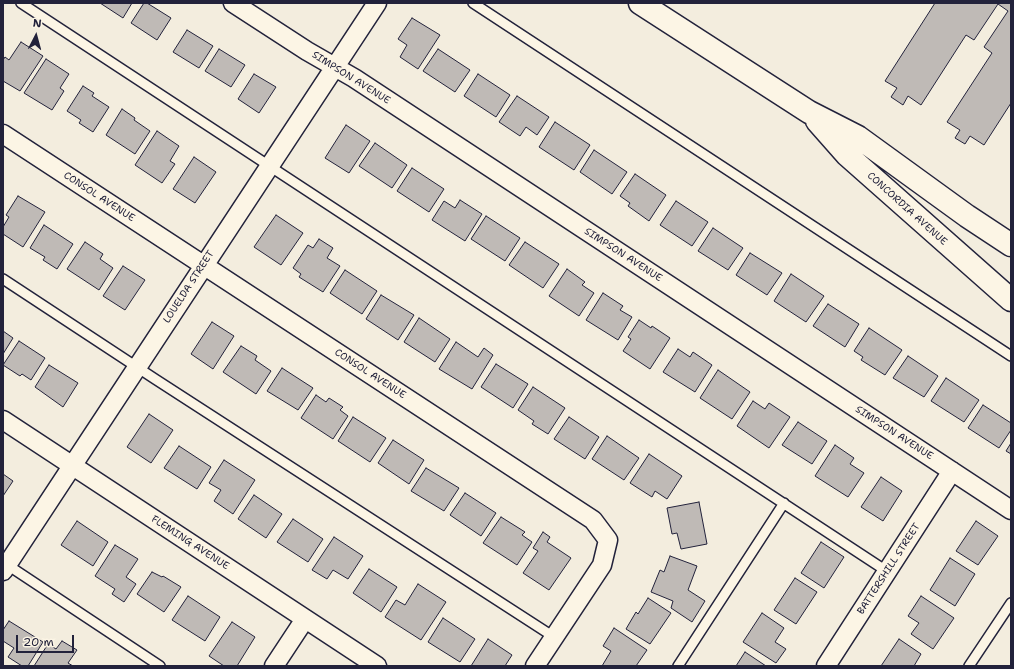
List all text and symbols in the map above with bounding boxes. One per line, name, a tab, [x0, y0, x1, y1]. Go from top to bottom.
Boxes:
north arrow	[16, 16, 56, 56]
text: N	[32, 16, 42, 31]
street label: SIMPSON AVENUE	[310, 49, 392, 107]
street label: CONSOL AVENUE	[61, 170, 137, 224]
street label: CONCORDIA AVENUE	[865, 170, 949, 248]
street label: SIMPSON AVENUE	[582, 225, 664, 285]
street label: LOUELDA STREET	[161, 249, 217, 325]
street label: CONSOL AVENUE	[332, 347, 408, 401]
street label: SIMPSON AVENUE	[853, 403, 935, 463]
street label: FLEMING AVENUE	[149, 513, 231, 573]
street label: BATTERSHILL STREET	[855, 521, 923, 617]
scale bar	[18, 627, 76, 653]
text: 20 m	[23, 634, 54, 650]

